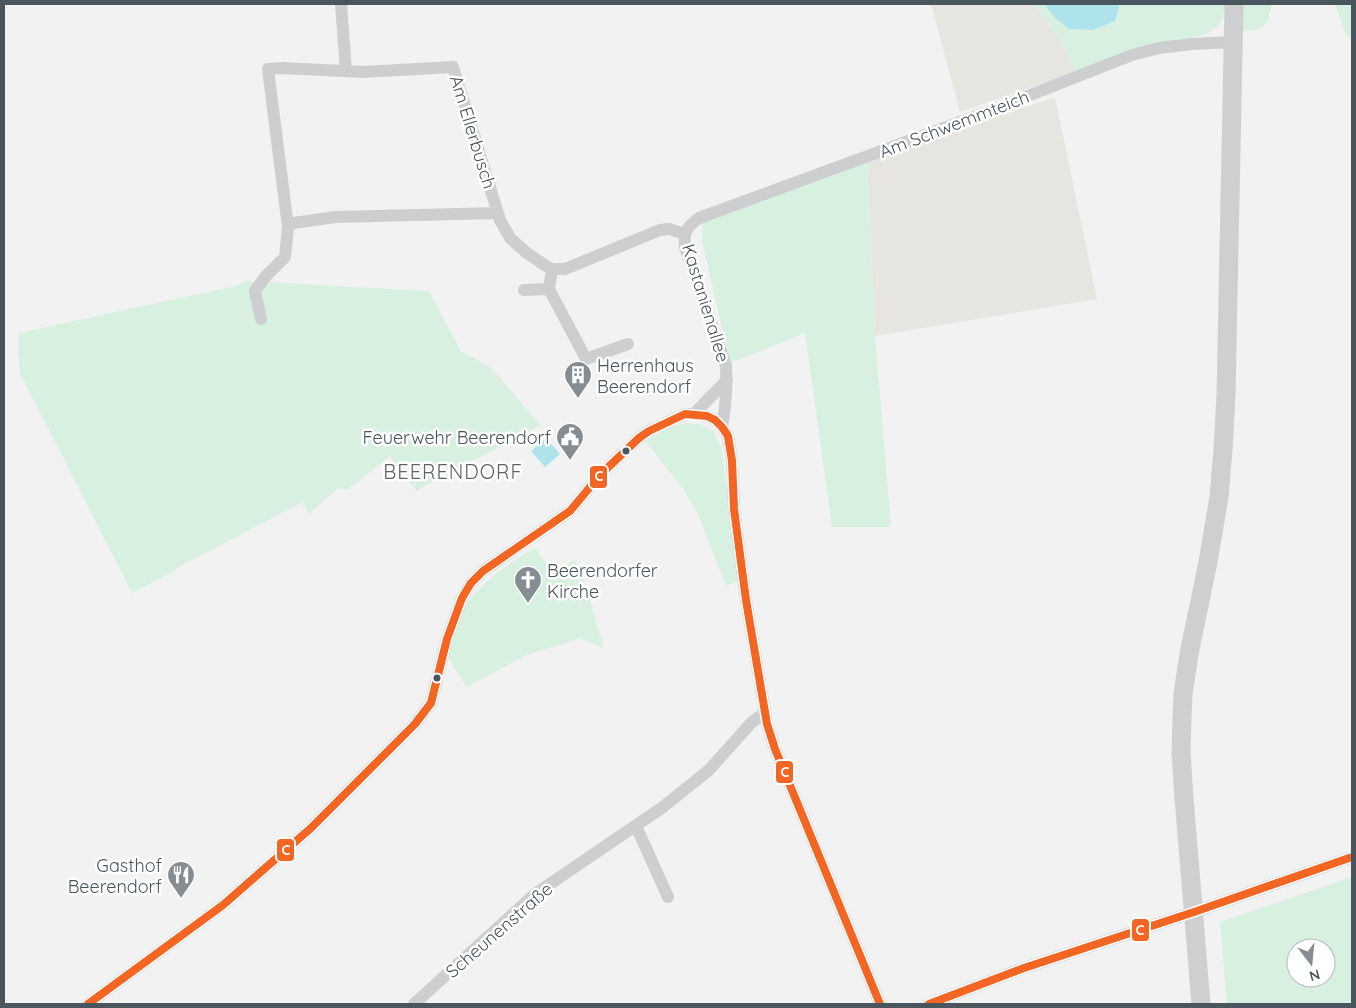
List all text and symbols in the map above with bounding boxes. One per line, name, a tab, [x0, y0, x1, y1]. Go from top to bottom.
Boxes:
street label: Am Ellerbusch	[445, 72, 501, 192]
street label: Am Schwemmteich	[876, 85, 1032, 163]
street label: Kastanienallee	[677, 241, 735, 365]
place label: Herrenhaus Beerendorf	[597, 354, 694, 398]
building icon: Herrenhaus Beerendorf	[563, 360, 593, 399]
public building icon: Feuerwehr Beerendorf	[555, 422, 585, 461]
place label: Feuerwehr Beerendorf	[363, 426, 552, 449]
unlabelled marker	[621, 446, 631, 456]
district label: BEERENDORF	[383, 459, 523, 484]
line badge: C	[589, 465, 608, 489]
text: C	[595, 467, 604, 485]
place label: Beerendorfer Kirche	[547, 559, 658, 603]
church icon: Beerendorfer Kirche	[513, 565, 543, 604]
unlabelled marker	[432, 673, 442, 683]
line badge: C	[775, 760, 794, 784]
text: C	[781, 763, 790, 781]
line badge: C	[276, 838, 295, 862]
text: C	[282, 841, 291, 859]
place label: Gasthof Beerendorf	[68, 854, 163, 898]
restaurant icon: Gasthof Beerendorf	[166, 860, 196, 899]
street label: Scheunenstraße	[441, 877, 557, 983]
line badge: C	[1131, 918, 1150, 942]
text: C	[1136, 921, 1145, 939]
north arrow	[1286, 938, 1336, 988]
text: N	[1307, 965, 1322, 986]

